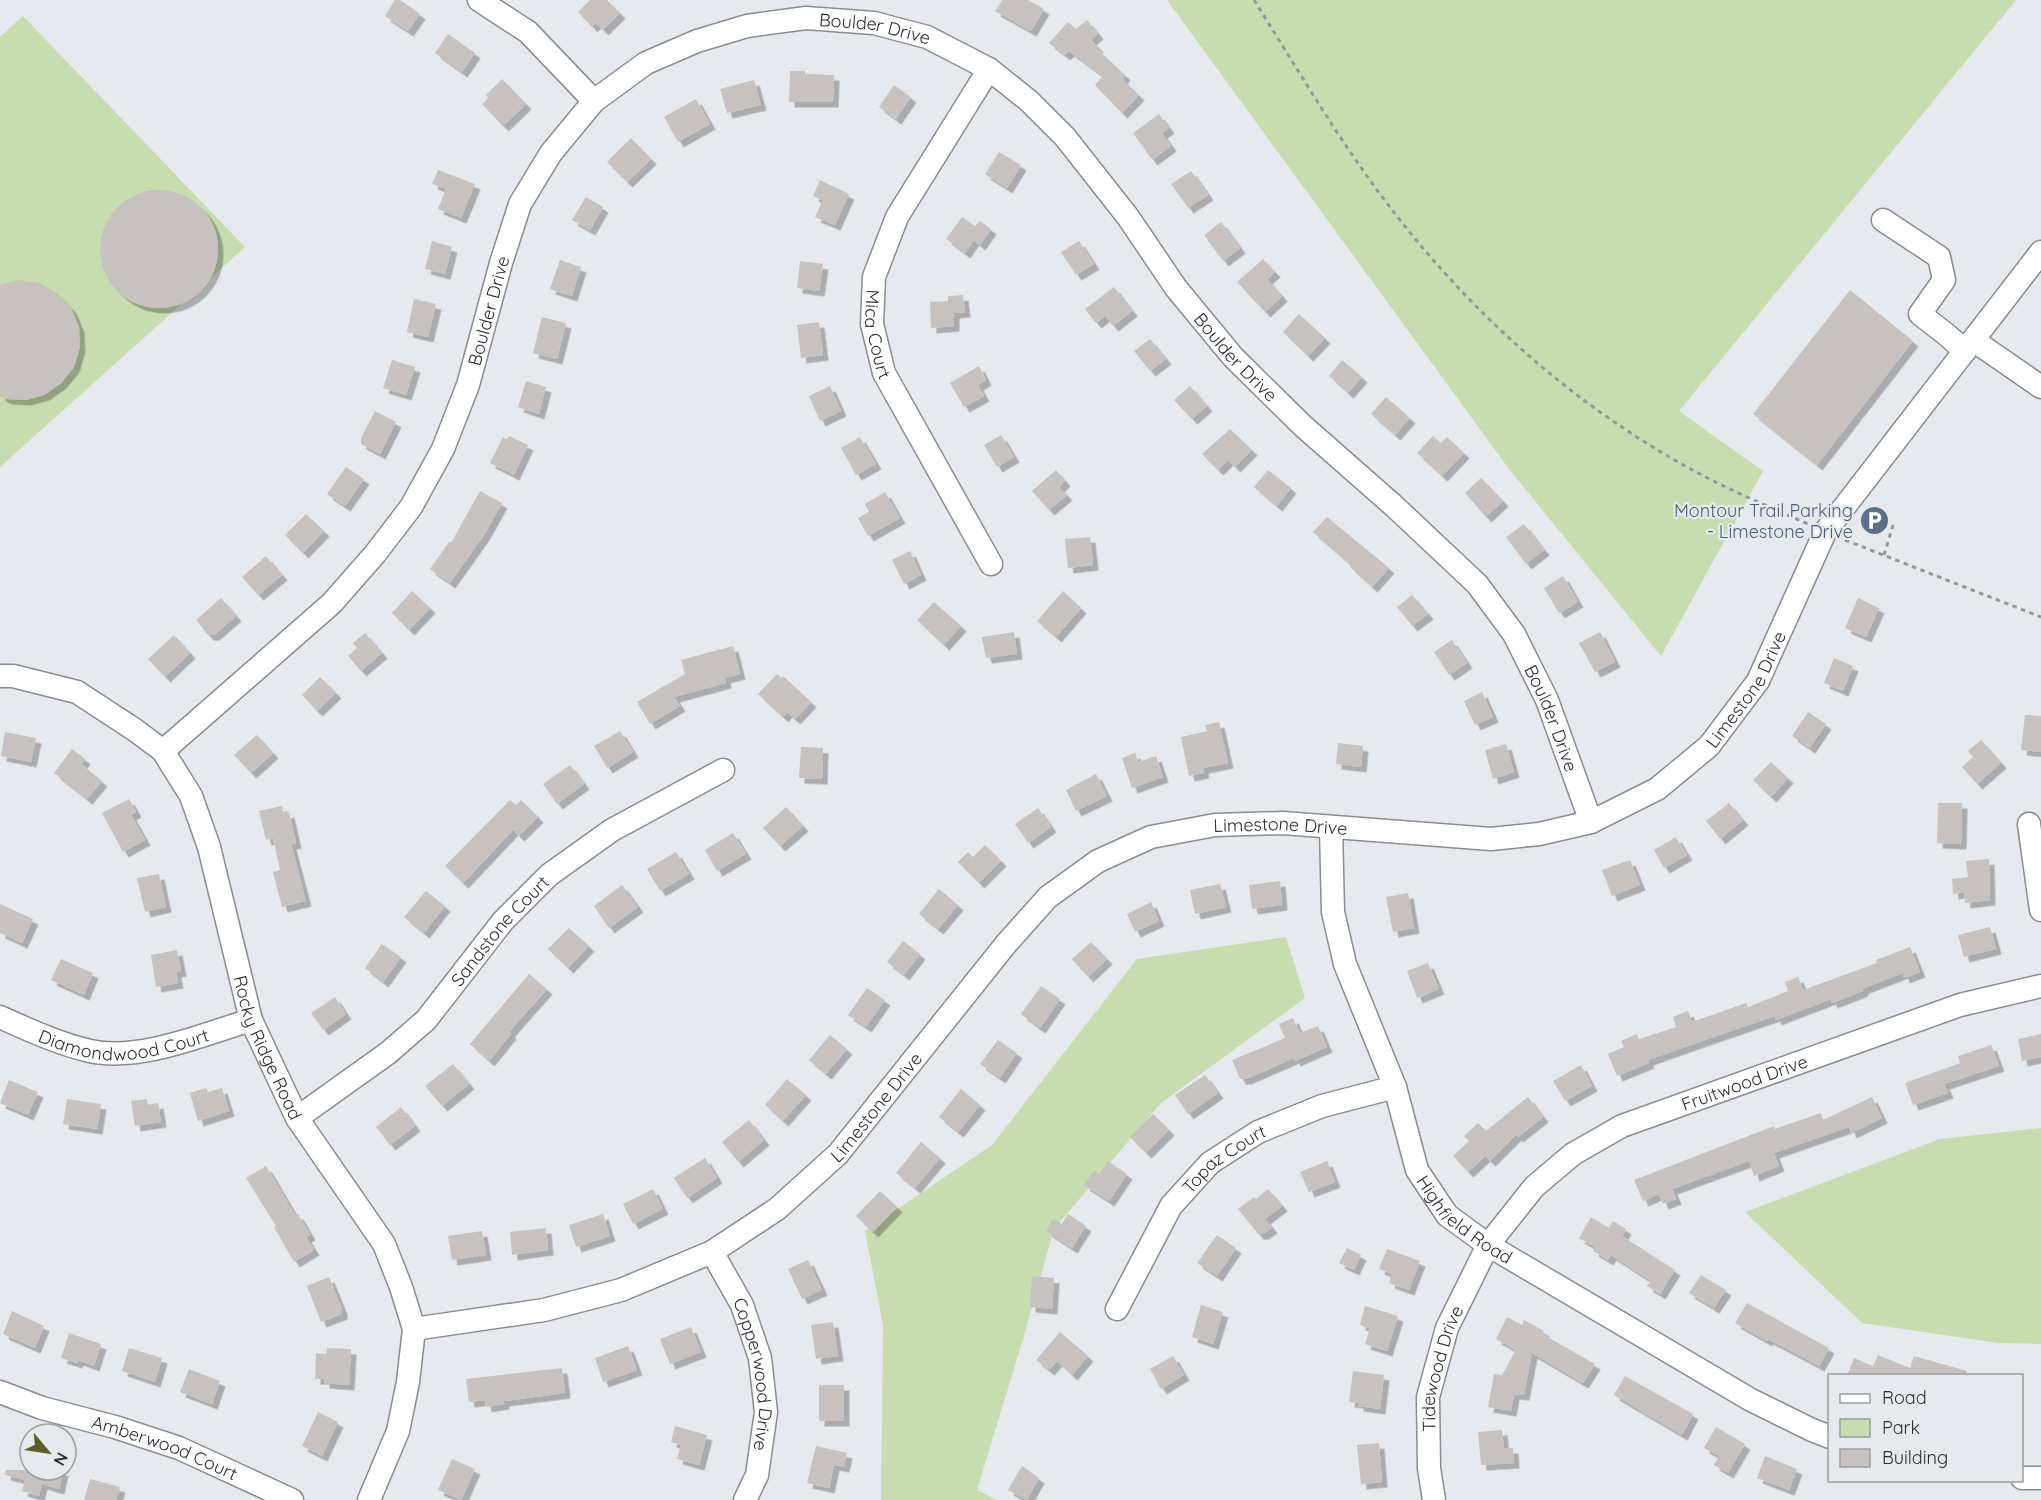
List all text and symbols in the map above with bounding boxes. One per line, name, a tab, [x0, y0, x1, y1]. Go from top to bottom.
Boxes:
street label: Boulder Drive	[818, 8, 933, 49]
street label: Boulder Drive	[462, 253, 514, 368]
street label: Mica Court	[860, 289, 896, 383]
street label: Boulder Drive	[1189, 308, 1283, 406]
place label: Montour Trail Parking - Limestone Drive	[1674, 499, 1853, 543]
parking icon: Montour Trail Parking - Limestone Drive	[1858, 504, 1890, 536]
street label: Limestone Drive	[1700, 627, 1791, 752]
street label: Boulder Drive	[1520, 661, 1583, 775]
street label: Limestone Drive	[1213, 811, 1348, 839]
street label: Sandstone Court	[445, 870, 554, 991]
street label: Rocky Ridge Road	[229, 973, 308, 1123]
street label: Diamondwood Court	[38, 1020, 212, 1042]
text: Diamondwood Court	[35, 1023, 211, 1065]
street label: Limestone Drive	[825, 1047, 927, 1167]
street label: Fruitwood Drive	[1678, 1049, 1811, 1115]
street label: Topaz Court	[1177, 1119, 1269, 1198]
street label: Highfield Road	[1412, 1171, 1517, 1268]
street label: Copperwood Drive	[728, 1293, 778, 1453]
street label: Tidewood Drive	[1416, 1301, 1468, 1432]
legend	[1828, 1374, 2023, 1482]
text: Road	[1882, 1386, 1927, 1409]
street label: Amberwood Court	[89, 1410, 241, 1485]
text: Park	[1882, 1416, 1920, 1439]
north arrow	[18, 1422, 78, 1482]
text: Building	[1882, 1446, 1948, 1469]
text: N	[50, 1449, 73, 1469]

